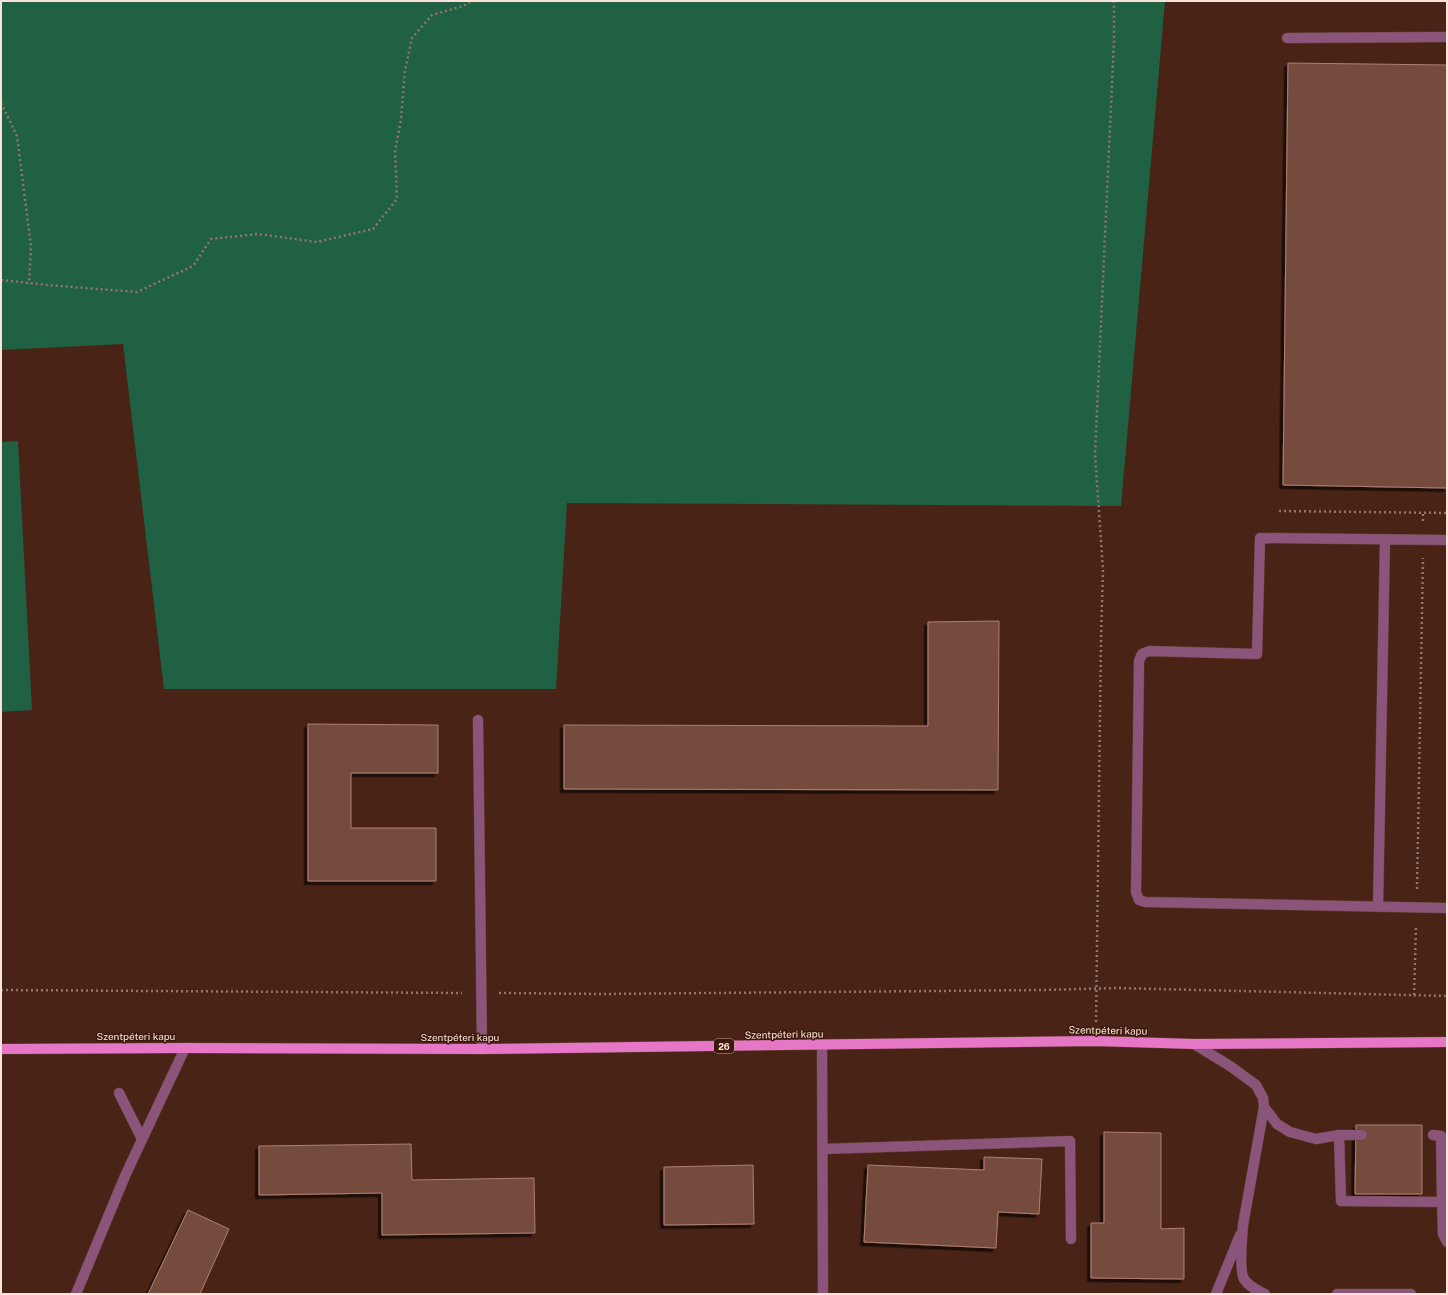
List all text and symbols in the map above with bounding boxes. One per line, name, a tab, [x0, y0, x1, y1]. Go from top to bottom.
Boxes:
street label: Szentpéteri kapu	[1068, 1023, 1148, 1037]
street label: Szentpéteri kapu	[744, 1027, 824, 1041]
street label: Szentpéteri kapu	[97, 1030, 176, 1042]
street label: Szentpéteri kapu	[421, 1031, 500, 1043]
road number: 26	[714, 1039, 734, 1053]

